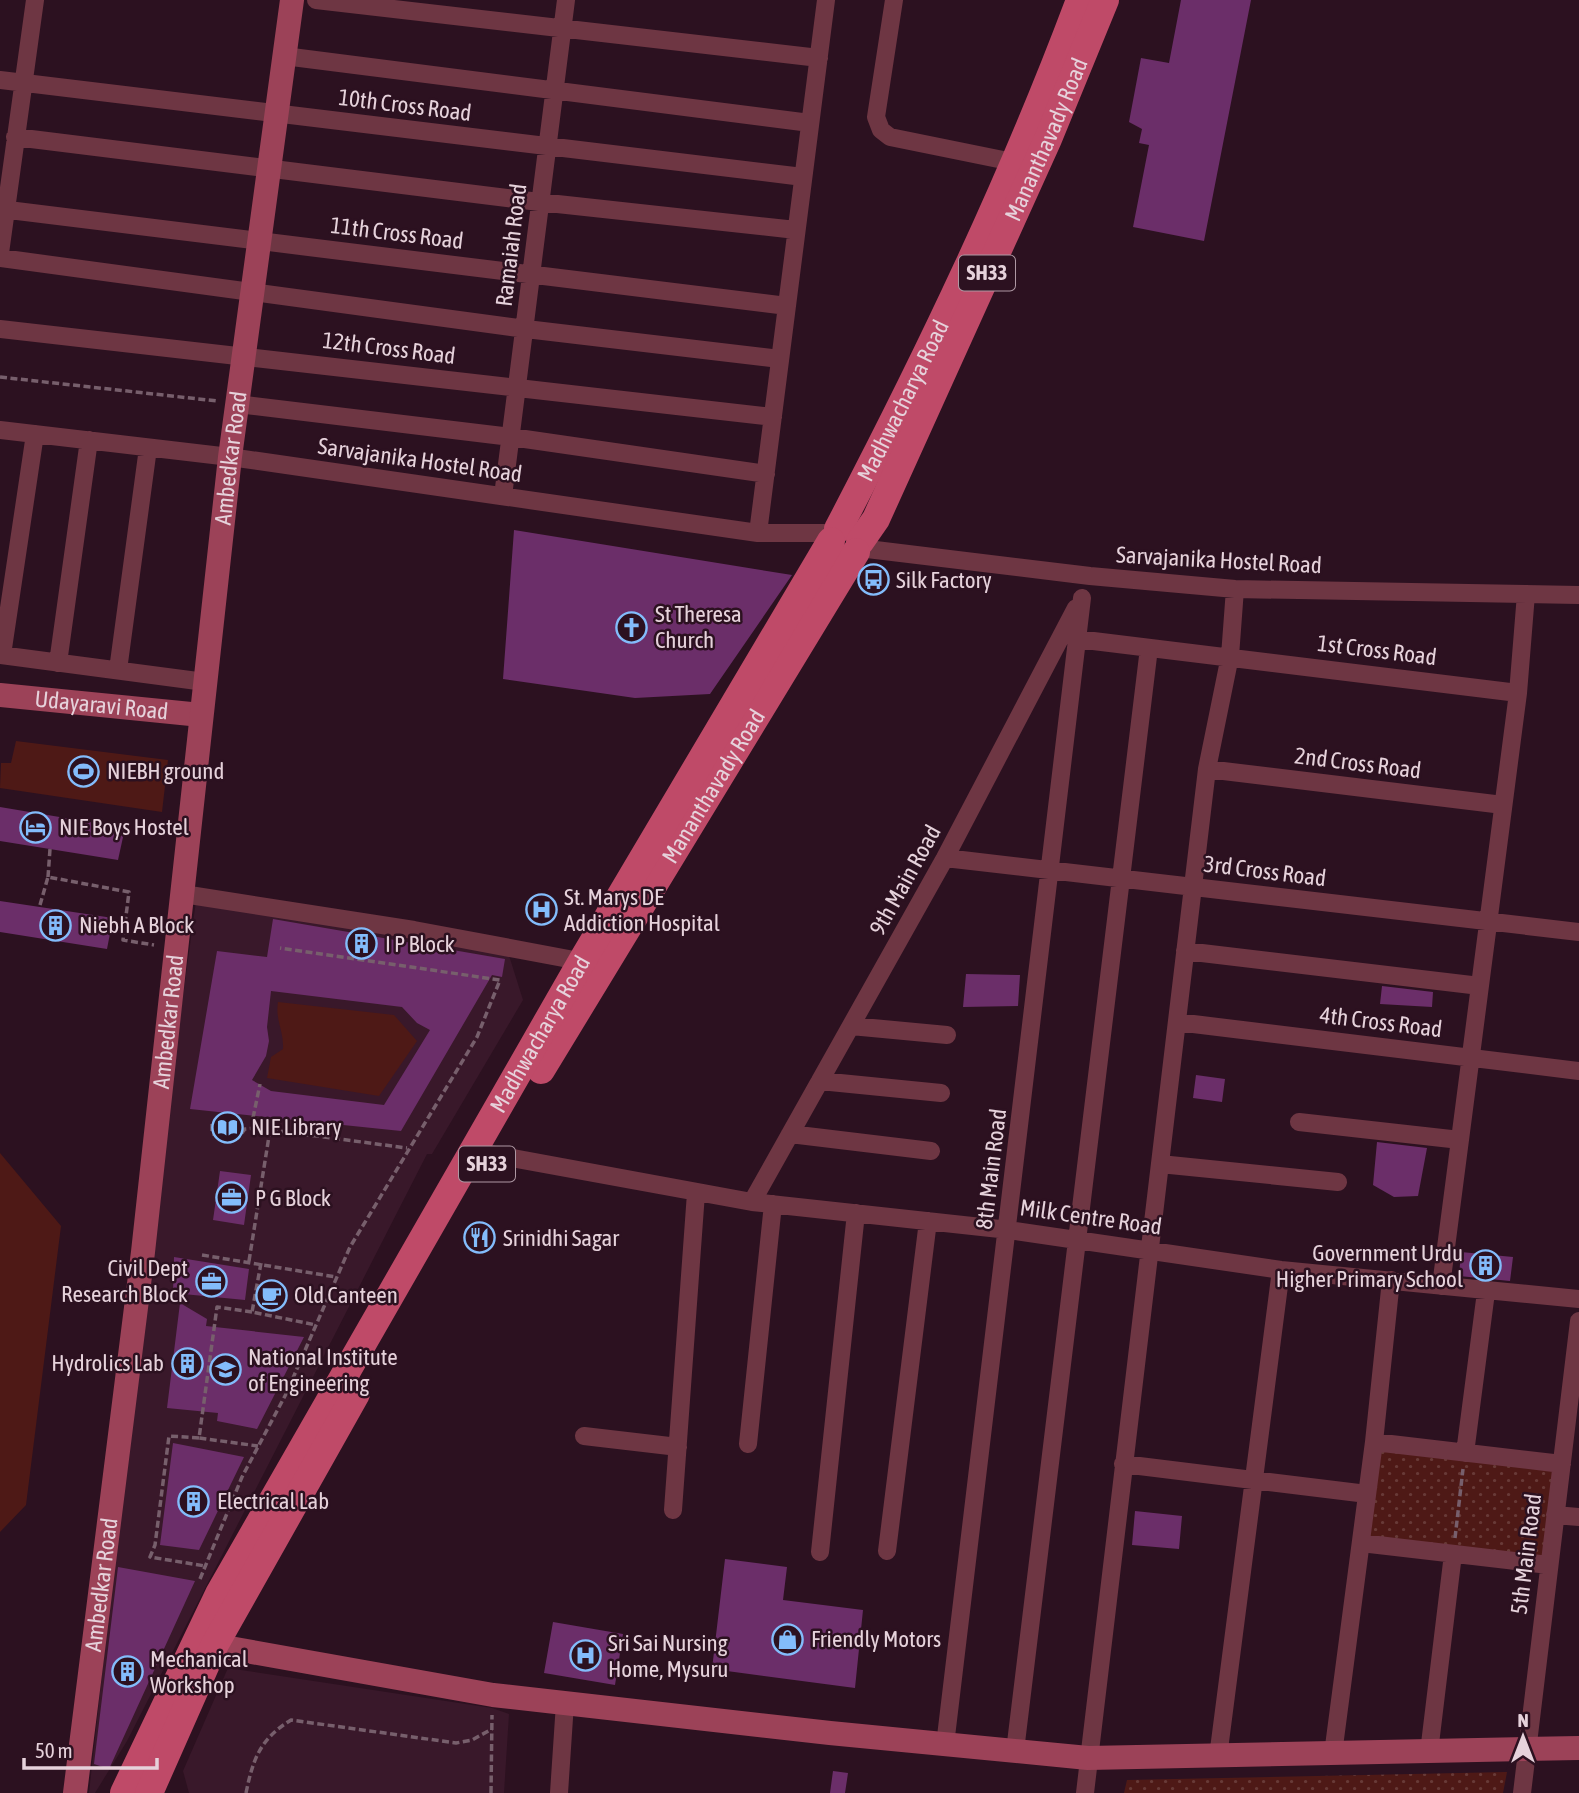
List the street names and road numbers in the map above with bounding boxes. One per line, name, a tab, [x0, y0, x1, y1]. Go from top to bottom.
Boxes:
street label: Mananthavady Road	[1000, 54, 1093, 225]
street label: 10th Cross Road	[337, 84, 473, 126]
street label: Ramaiah Road	[491, 182, 531, 308]
street label: 11th Cross Road	[329, 212, 465, 254]
road number: SH33	[959, 256, 1015, 290]
street label: Madhwacharya Road	[852, 316, 954, 485]
street label: 12th Cross Road	[321, 327, 457, 369]
street label: Ambedkar Road	[210, 390, 252, 526]
street label: Sarvajanika Hostel Road	[316, 433, 524, 487]
street label: Sarvajanika Hostel Road	[1116, 542, 1322, 578]
street label: 1st Cross Road	[1316, 630, 1438, 670]
street label: Udayaravi Road	[34, 686, 169, 725]
street label: Mananthavady Road	[657, 705, 770, 868]
street label: 2nd Cross Road	[1293, 742, 1423, 784]
street label: 9th Main Road	[864, 821, 946, 939]
street label: 3rd Cross Road	[1202, 851, 1328, 891]
street label: Madhwacharya Road	[485, 951, 595, 1117]
street label: Ambedkar Road	[148, 953, 188, 1090]
street label: 4th Cross Road	[1318, 1002, 1444, 1042]
street label: 8th Main Road	[971, 1107, 1011, 1231]
road number: SH33	[459, 1146, 515, 1182]
street label: Milk Centre Road	[1018, 1194, 1164, 1240]
street label: 5th Main Road	[1506, 1492, 1546, 1616]
street label: Ambedkar Road	[80, 1516, 122, 1653]

